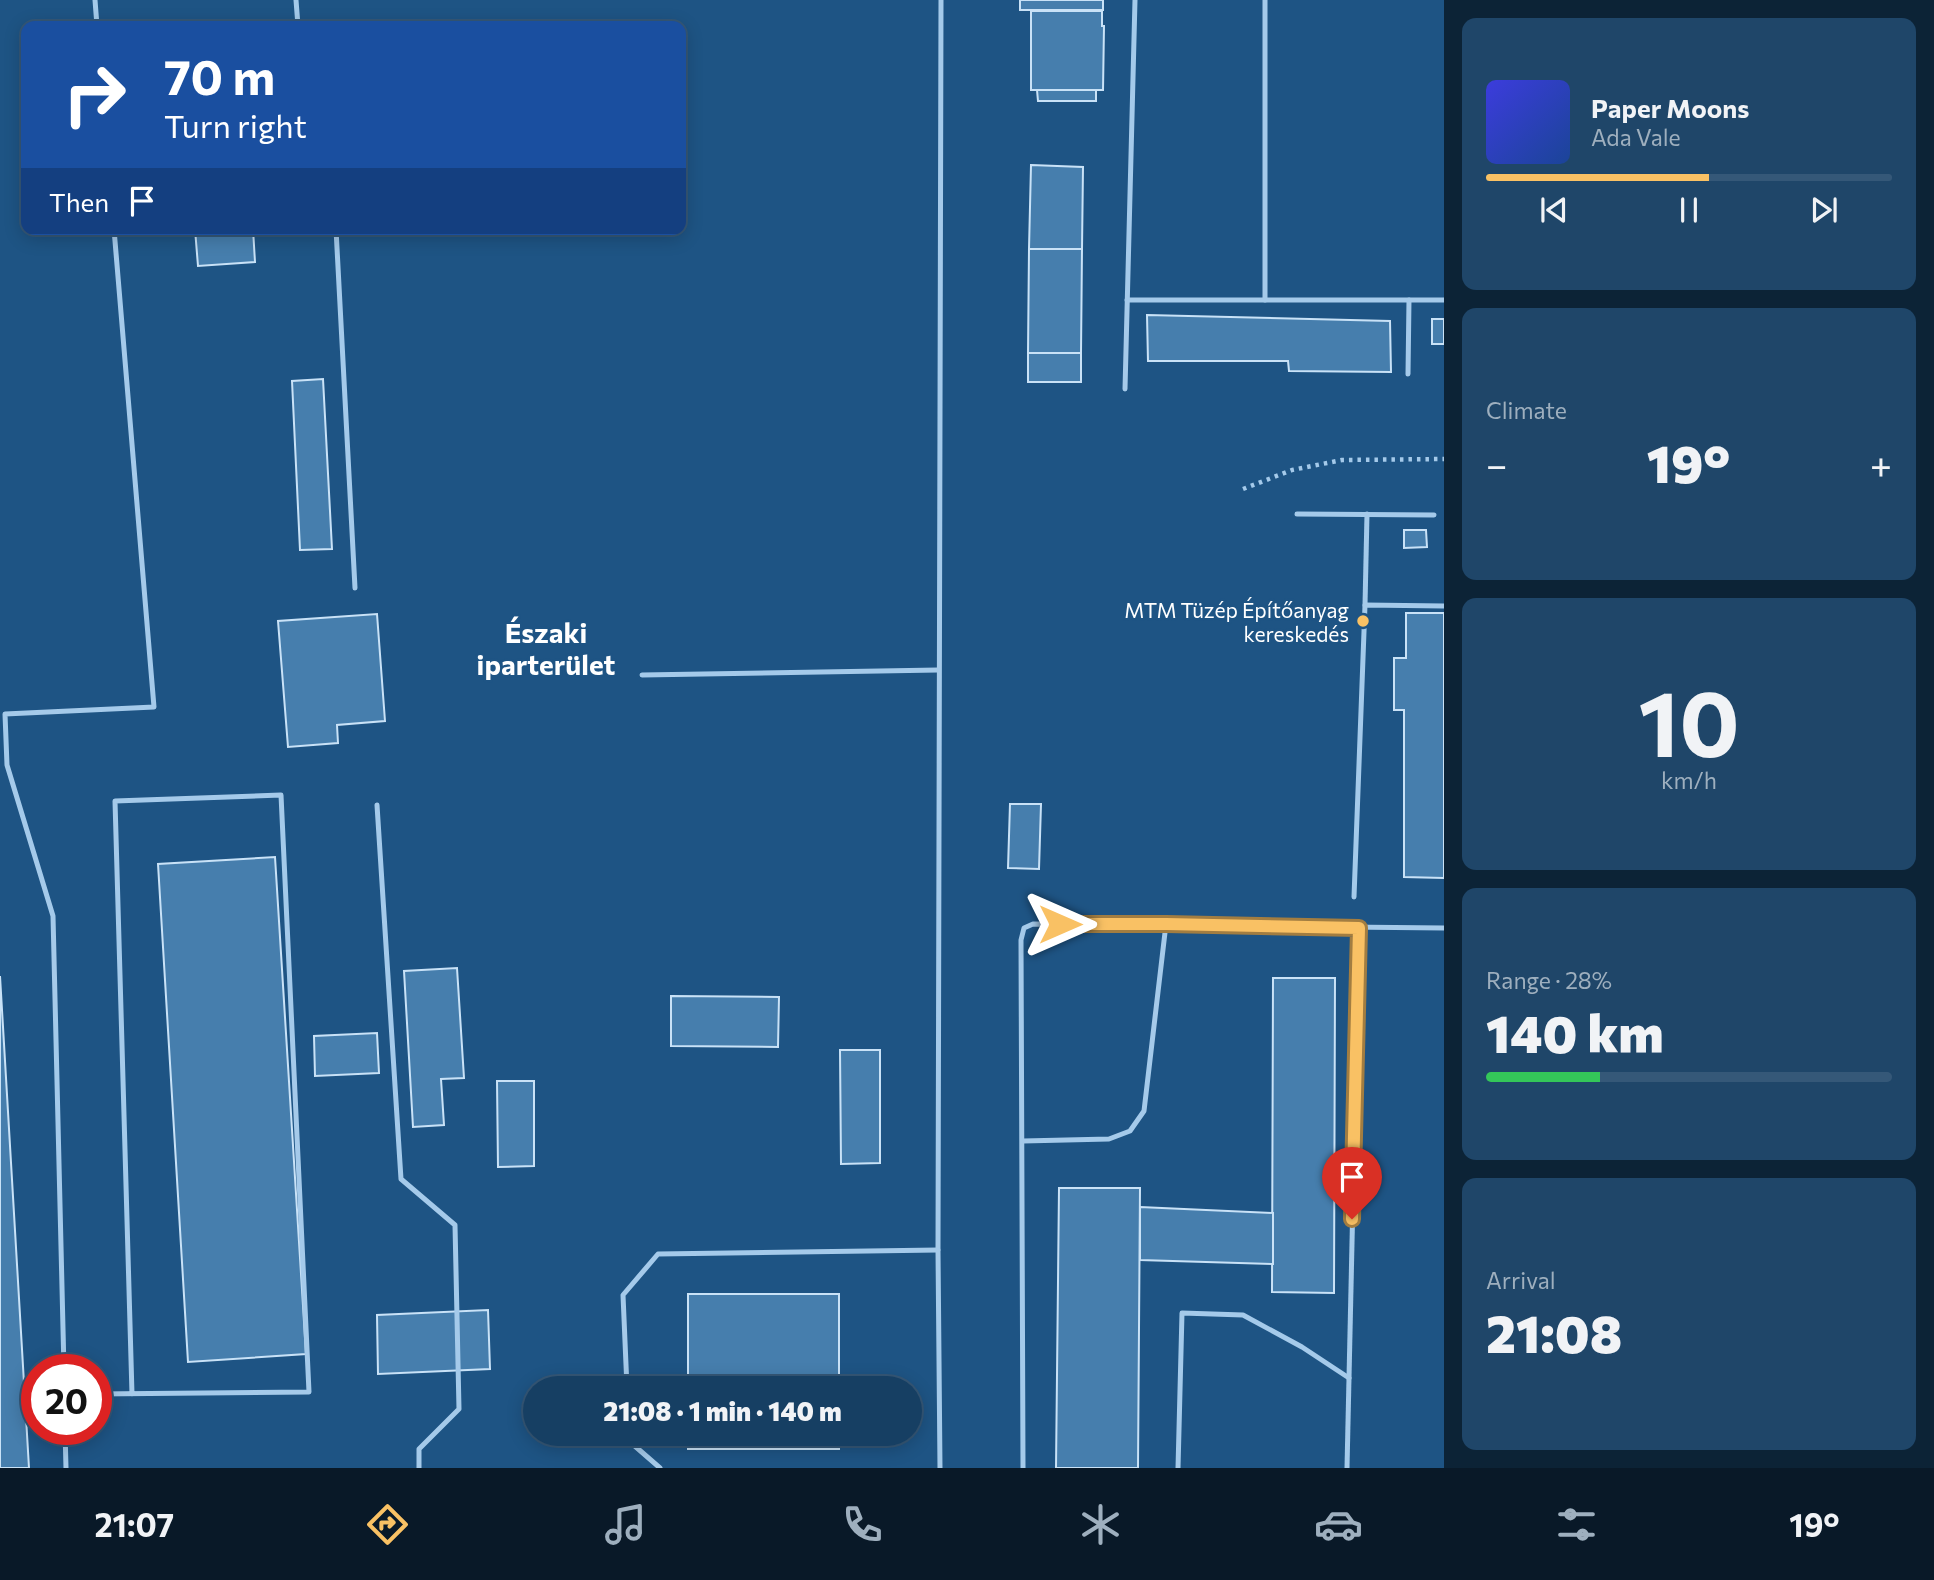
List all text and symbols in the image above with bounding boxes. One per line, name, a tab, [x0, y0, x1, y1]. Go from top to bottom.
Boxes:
text: 70 m	[164, 45, 275, 105]
icon: right	[49, 49, 140, 140]
text: Paper Moons	[1591, 92, 1749, 123]
text: Turn right	[164, 105, 307, 145]
text: Ada Vale	[1591, 123, 1681, 151]
icon: arrive	[123, 182, 161, 220]
text: Then	[49, 186, 109, 217]
icon: previous	[1535, 191, 1573, 229]
icon: pause	[1670, 191, 1708, 229]
icon: next	[1805, 191, 1843, 229]
text: Climate	[1486, 396, 1567, 424]
text: 19°	[1647, 430, 1730, 494]
text: −	[1486, 440, 1508, 487]
text: +	[1870, 440, 1892, 487]
place label: MTM Tüzép Építőanyag kereskedés	[1124, 597, 1349, 646]
marker: MTM Tüzép Építőanyag kereskedés	[1355, 613, 1371, 629]
district label: Északi iparterület	[477, 615, 616, 681]
text: 10	[1638, 664, 1740, 776]
text: km/h	[1661, 766, 1717, 794]
position arrow	[1023, 887, 1097, 961]
text: Range · 28%	[1486, 966, 1612, 994]
text: 140 km	[1486, 1000, 1664, 1064]
pin	[1322, 1147, 1382, 1219]
icon: arrive	[1333, 1158, 1371, 1196]
text: Arrival	[1486, 1266, 1556, 1294]
text: 21:08	[1486, 1300, 1622, 1364]
speed limit sign: 20	[21, 1354, 112, 1445]
text: 21:08 · 1 min · 140 m	[603, 1395, 842, 1426]
icon: directions	[363, 1500, 412, 1549]
icon: music	[601, 1500, 650, 1549]
icon: phone	[838, 1500, 887, 1549]
icon: climate	[1076, 1500, 1125, 1549]
icon: car	[1314, 1500, 1363, 1549]
icon: filters	[1552, 1500, 1601, 1549]
text: 21:07	[94, 1504, 174, 1544]
text: 19°	[1789, 1504, 1840, 1544]

